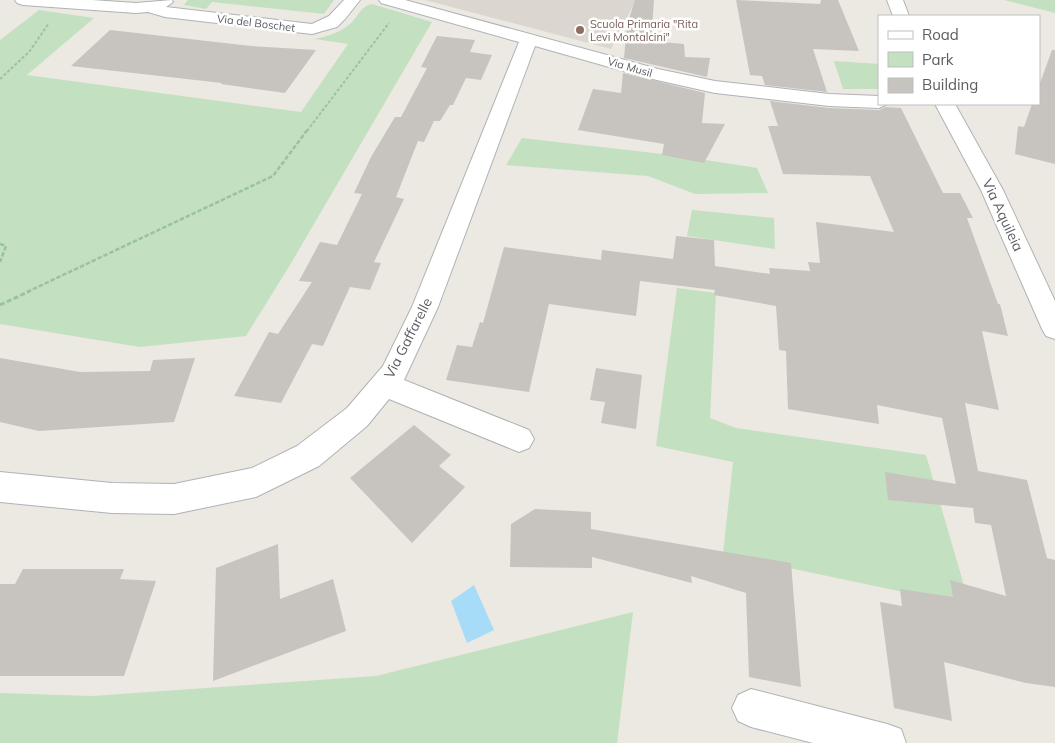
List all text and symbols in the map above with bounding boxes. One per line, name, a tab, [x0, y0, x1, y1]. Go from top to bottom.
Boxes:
street label: Via del Boschet	[216, 11, 296, 35]
legend	[878, 15, 1040, 105]
place label: Scuola Primaria "Rita Levi Montalcini"	[590, 17, 698, 44]
marker: Scuola Primaria "Rita Levi Montalcini"	[574, 24, 586, 36]
text: Road	[922, 25, 959, 44]
text: Park	[922, 50, 954, 69]
street label: Via Musil	[606, 54, 654, 80]
text: Building	[922, 75, 978, 94]
street label: Via Aquileia	[978, 176, 1028, 254]
street label: Via Gaffarelle	[380, 295, 436, 381]

